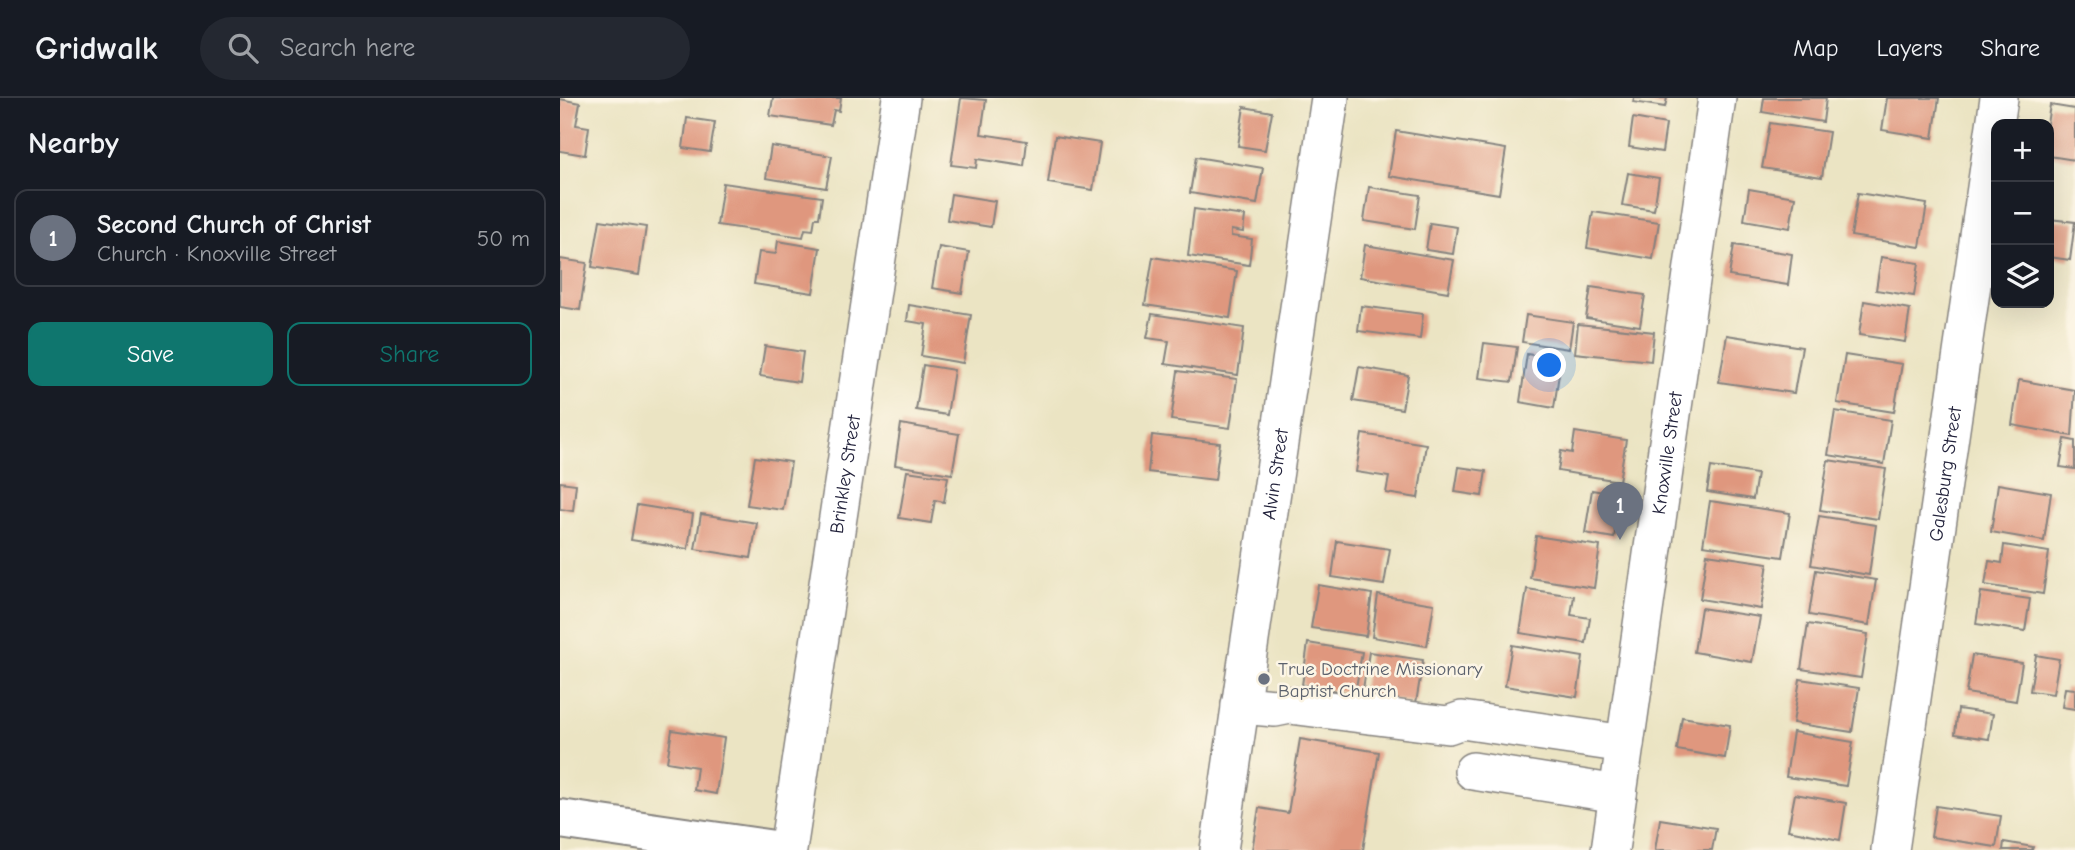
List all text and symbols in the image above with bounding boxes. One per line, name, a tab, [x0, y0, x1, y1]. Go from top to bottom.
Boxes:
search box	[200, 17, 690, 80]
text: Gridwalk	[35, 29, 158, 67]
icon: search	[224, 29, 262, 67]
text: Search here	[280, 33, 415, 63]
text: Map	[1793, 34, 1839, 62]
text: Layers	[1877, 34, 1942, 62]
text: Share	[1980, 34, 2040, 62]
map controls	[1991, 119, 2054, 308]
button: +	[1991, 119, 2054, 182]
text: Nearby	[28, 126, 119, 161]
button: −	[1991, 182, 2054, 245]
text: Second Church of Christ	[97, 210, 371, 240]
text: 1	[48, 225, 58, 252]
text: 50 m	[477, 225, 530, 252]
text: Church · Knoxville Street	[97, 240, 336, 267]
button: layers	[1991, 245, 2054, 308]
button: Save	[28, 322, 273, 386]
button: Share	[287, 322, 532, 386]
your location	[1532, 348, 1566, 382]
street label: Knoxville Street	[1648, 390, 1687, 516]
street label: Galesburg Street	[1925, 405, 1966, 543]
street label: Brinkley Street	[826, 413, 865, 535]
street label: Alvin Street	[1258, 427, 1293, 521]
pin: 1	[1597, 482, 1643, 540]
place label: True Doctrine Missionary Baptist Church	[1278, 658, 1483, 702]
marker: True Doctrine Missionary Baptist Church	[1256, 671, 1272, 687]

